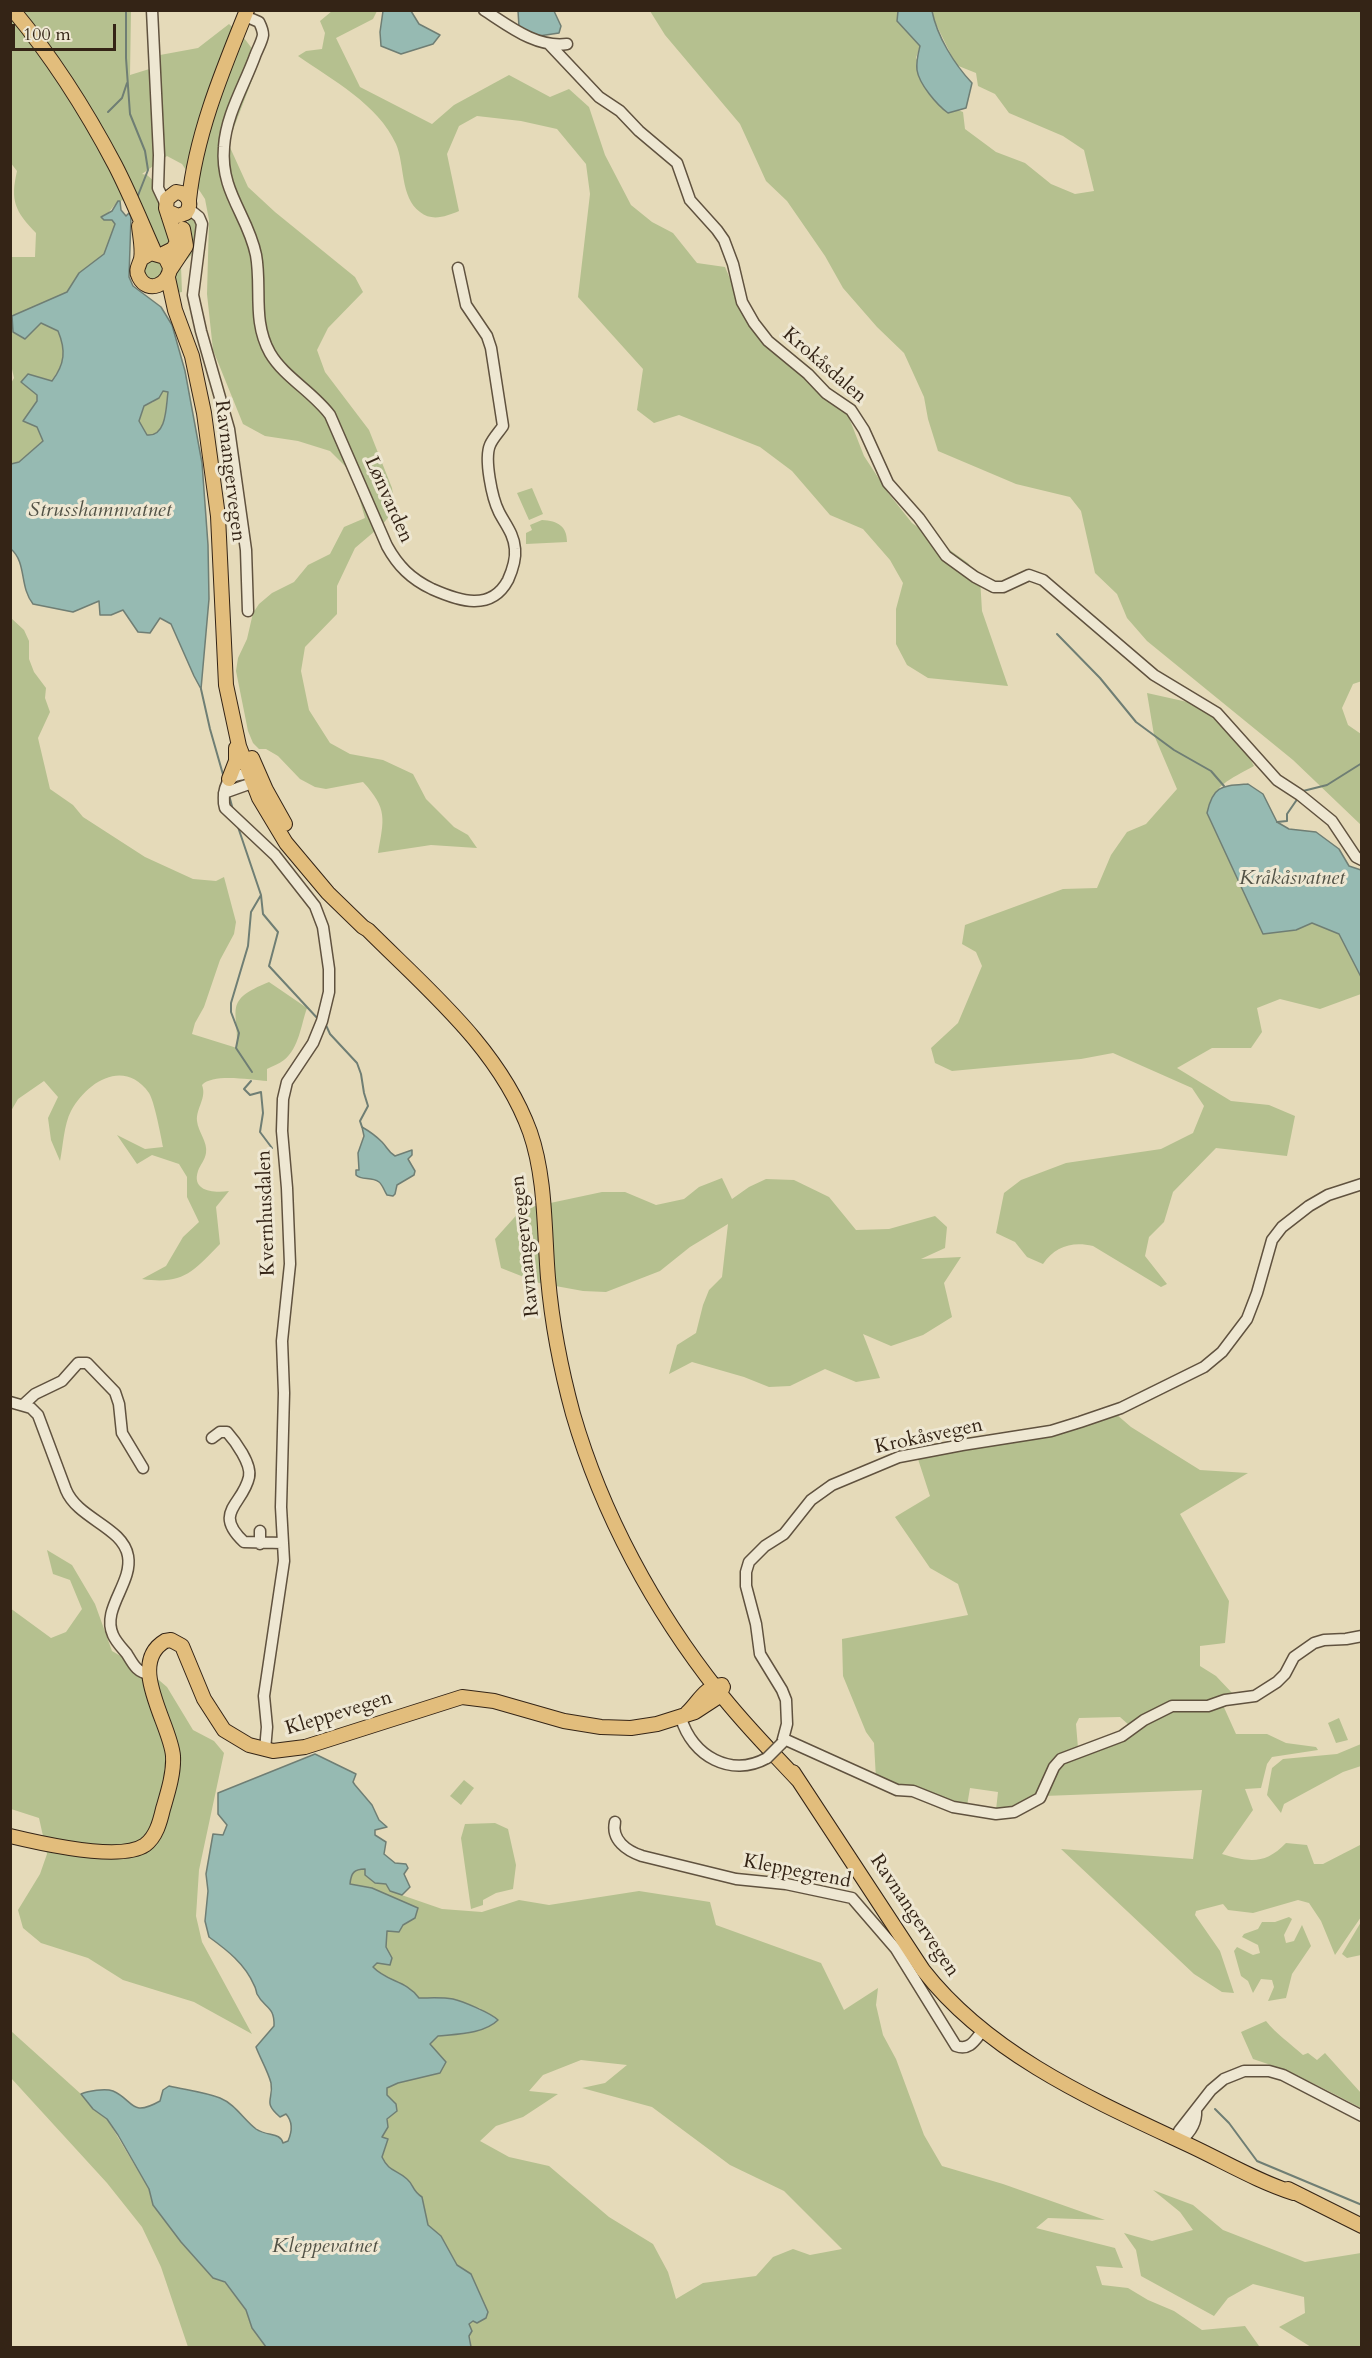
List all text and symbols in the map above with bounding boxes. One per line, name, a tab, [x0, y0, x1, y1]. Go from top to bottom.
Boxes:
scale bar	[15, 12, 118, 50]
text: 100 m	[23, 22, 71, 47]
street label: Krokåsdalen	[777, 323, 871, 409]
street label: Ravnangervegen	[208, 399, 250, 543]
street label: Lønvarden	[358, 453, 418, 547]
water label: Strusshamnvatnet	[28, 498, 172, 524]
water label: Kråkåsvatnet	[1239, 866, 1345, 892]
street label: Kvernhusdalen	[253, 1150, 281, 1276]
street label: Ravnangervegen	[507, 1174, 545, 1318]
street label: Krokåsvegen	[873, 1414, 985, 1460]
street label: Kleppevegen	[283, 1686, 395, 1742]
street label: Kleppegrend	[741, 1850, 853, 1894]
street label: Ravnangervegen	[864, 1850, 964, 1982]
water label: Kleppevatnet	[272, 2234, 378, 2260]

